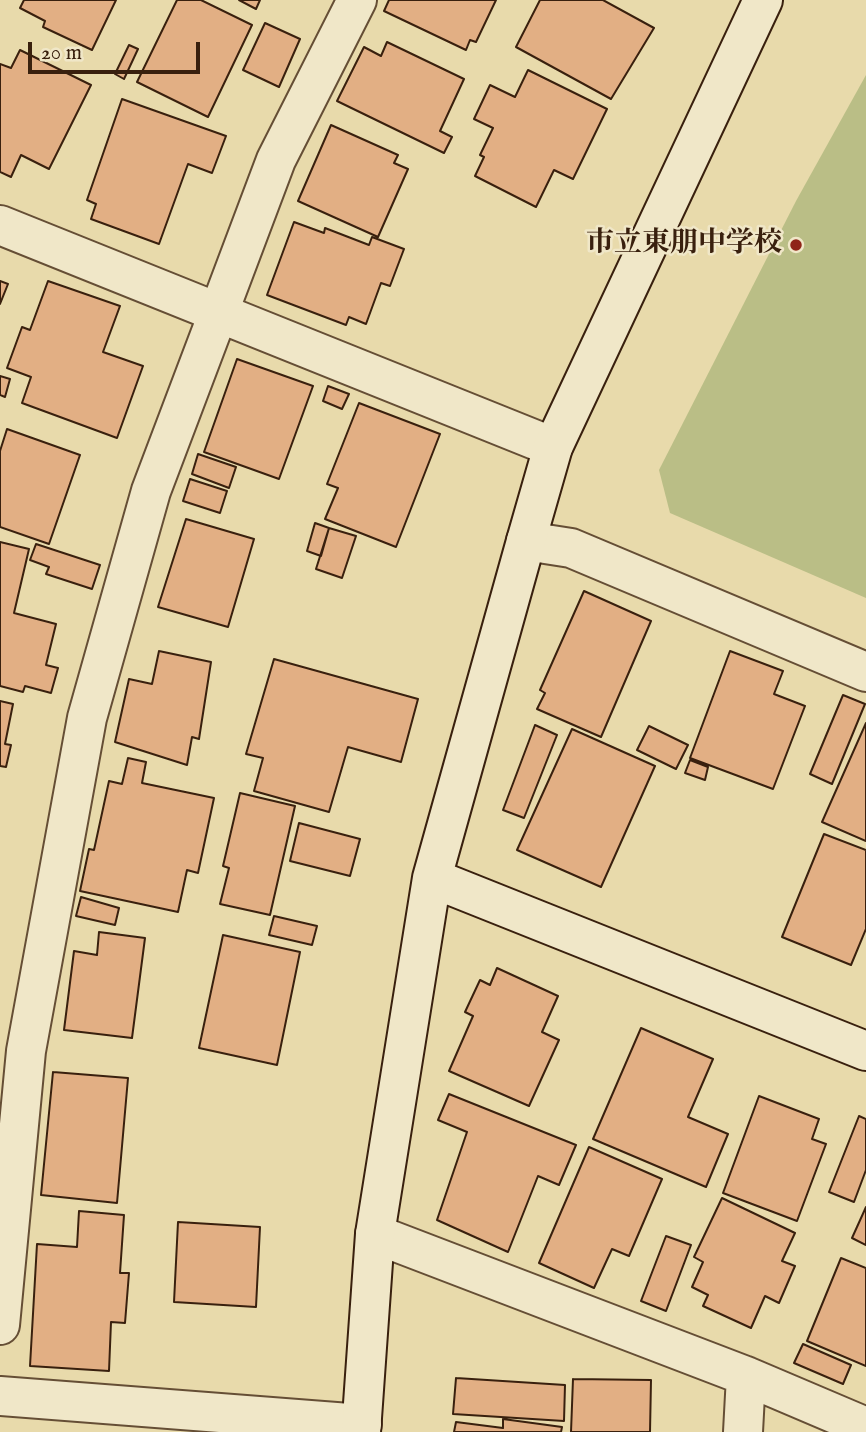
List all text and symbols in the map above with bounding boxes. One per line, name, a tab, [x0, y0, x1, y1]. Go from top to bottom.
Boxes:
scale bar	[32, 28, 203, 72]
text: 20 m	[41, 40, 82, 67]
place label: 市立東朋中学校	[586, 228, 782, 262]
marker: 市立東朋中学校	[788, 237, 804, 253]

